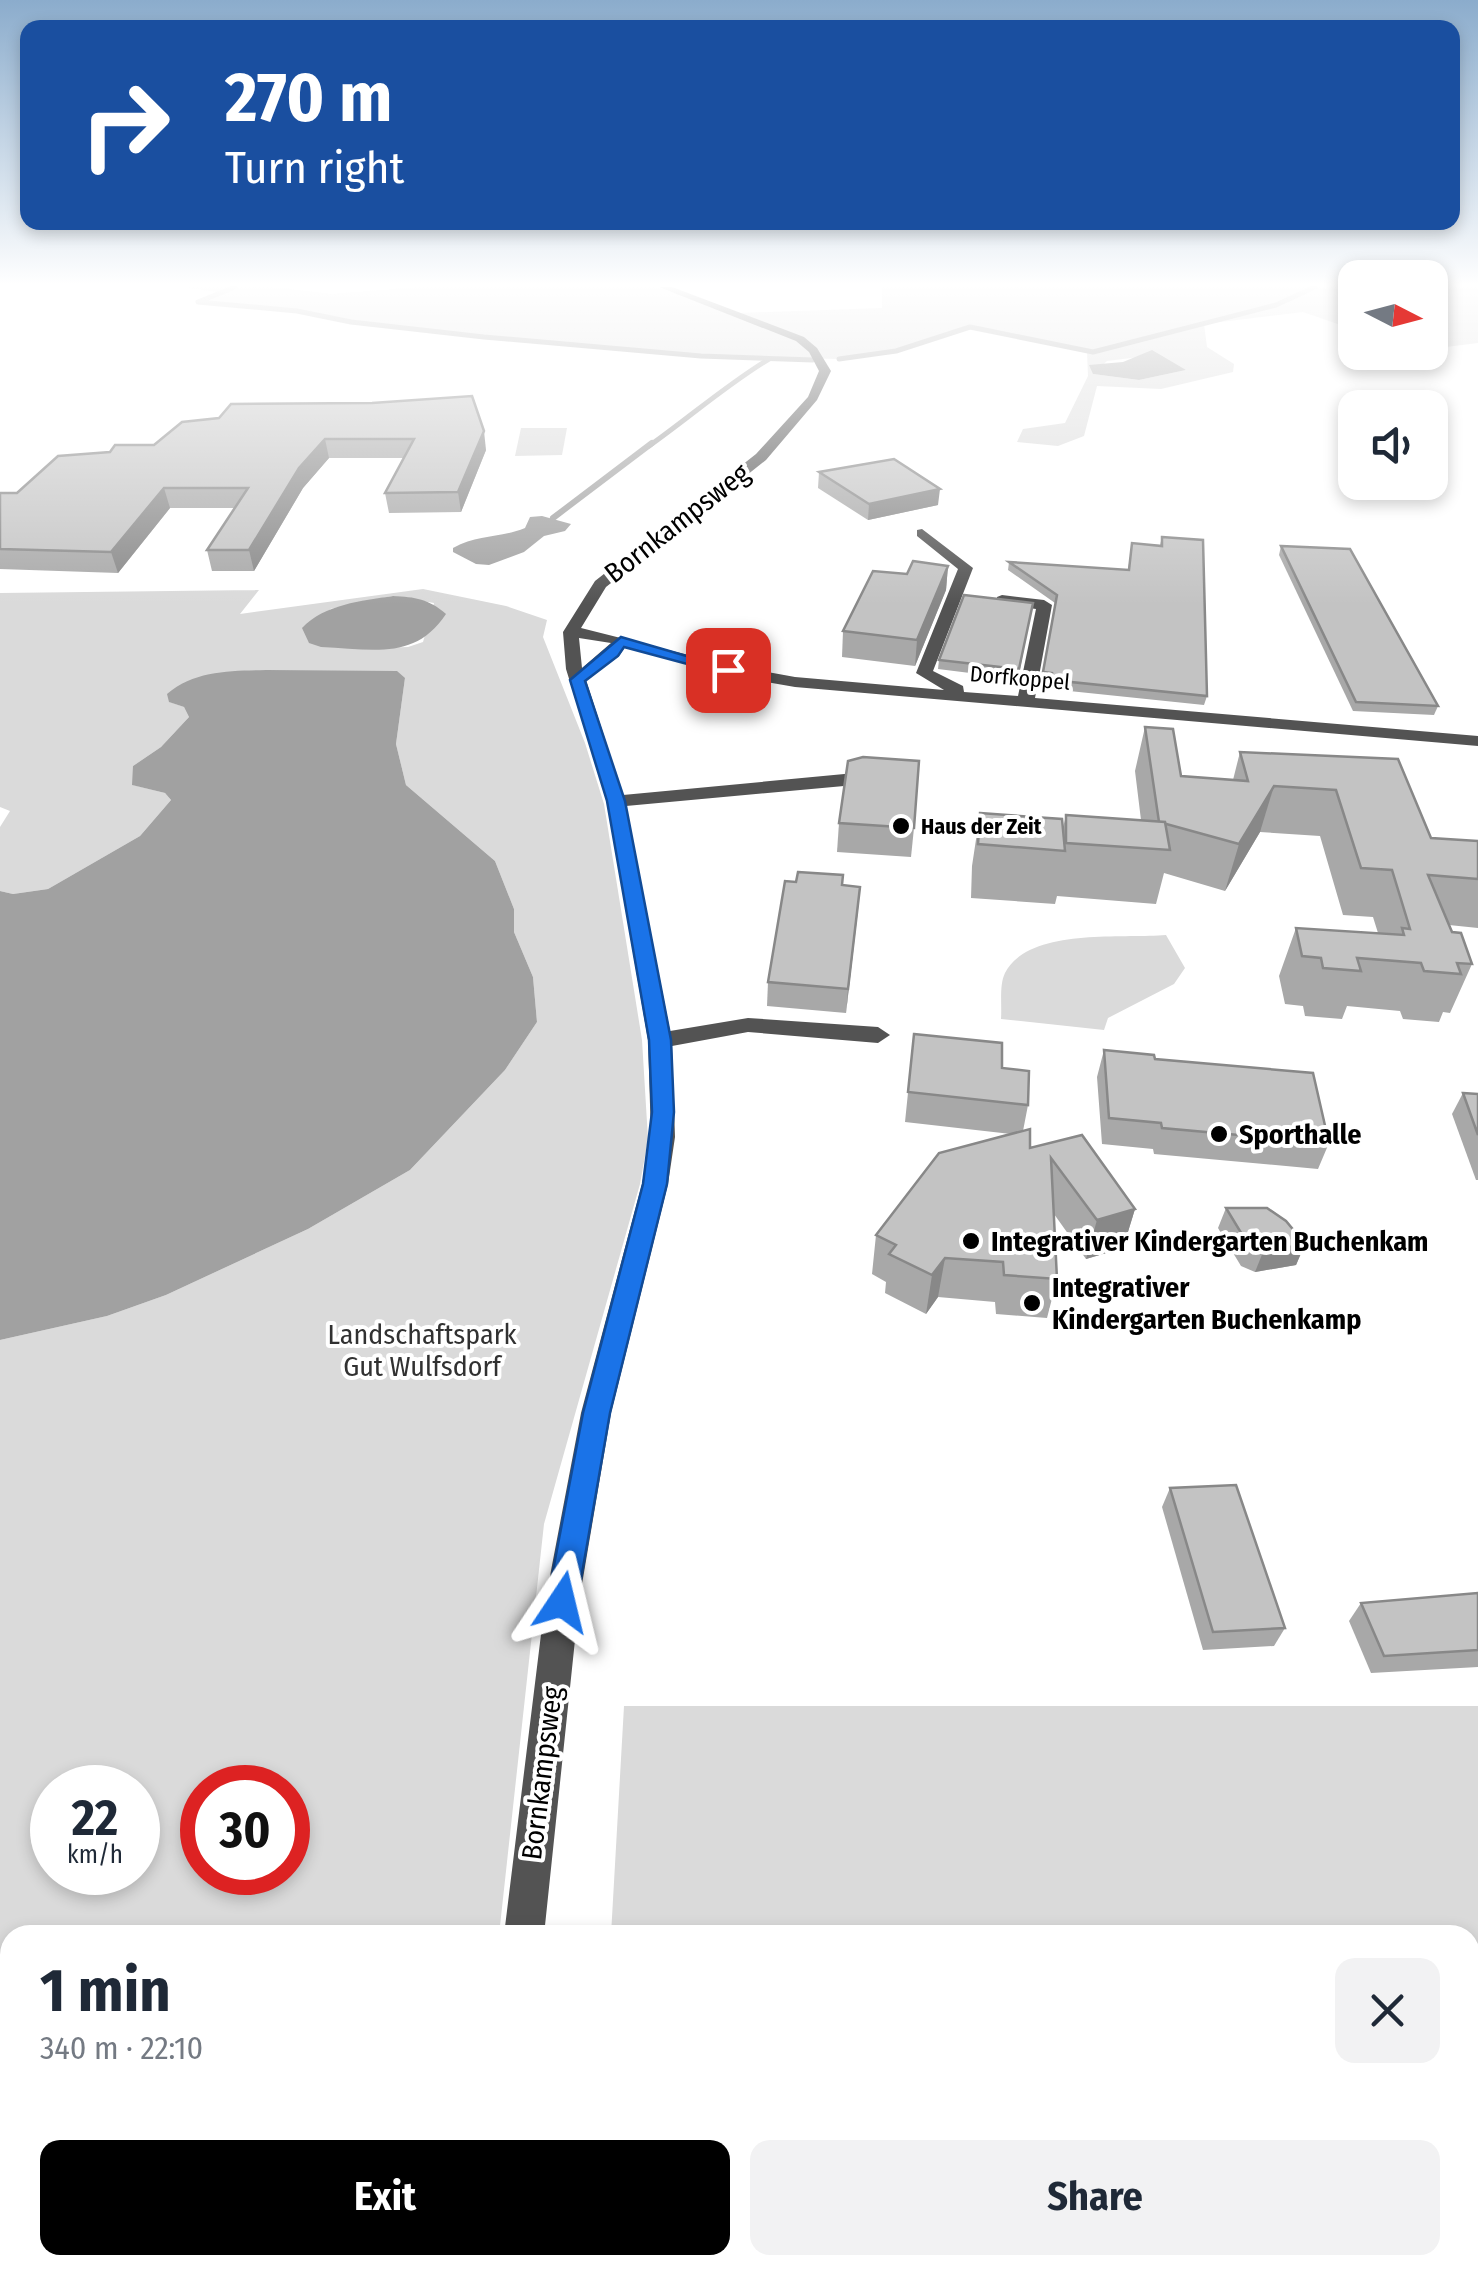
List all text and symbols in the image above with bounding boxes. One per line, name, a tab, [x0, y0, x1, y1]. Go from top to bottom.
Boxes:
text: 270 m	[225, 56, 392, 140]
icon: right	[60, 60, 190, 190]
text: Turn right	[225, 141, 404, 195]
north arrow	[1338, 260, 1448, 370]
map controls	[1338, 260, 1448, 500]
button: sound	[1338, 390, 1448, 500]
street label: Bornkampsweg	[598, 456, 757, 590]
pin	[686, 628, 771, 713]
icon: arrive	[701, 643, 756, 698]
street label: Dorfkoppel	[969, 660, 1071, 696]
place label: Haus der Zeit	[921, 813, 1042, 840]
marker: Haus der Zeit	[890, 815, 912, 837]
place label: Sporthalle	[1239, 1118, 1361, 1151]
marker: Sporthalle	[1208, 1123, 1230, 1145]
place label: Integrativer Kindergarten Buchenkam	[991, 1225, 1428, 1258]
marker: Integrativer Kindergarten Buchenkam	[960, 1230, 982, 1252]
place label: Integrativer Kindergarten Buchenkamp	[1052, 1271, 1361, 1336]
marker: Integrativer Kindergarten Buchenkamp	[1021, 1292, 1043, 1314]
park label: Landschaftspark Gut Wulfsdorf	[328, 1318, 517, 1383]
position arrow	[510, 1550, 614, 1654]
street label: Bornkampsweg	[515, 1684, 569, 1862]
speed limit sign: 30	[180, 1765, 310, 1895]
text: 22	[72, 1788, 118, 1848]
text: km/h	[67, 1840, 123, 1870]
text: 1 min	[40, 1955, 171, 2027]
button: close	[1335, 1958, 1440, 2063]
text: 340 m · 22:10	[40, 2029, 203, 2067]
button: Exit	[40, 2140, 730, 2255]
button: Share	[750, 2140, 1440, 2255]

